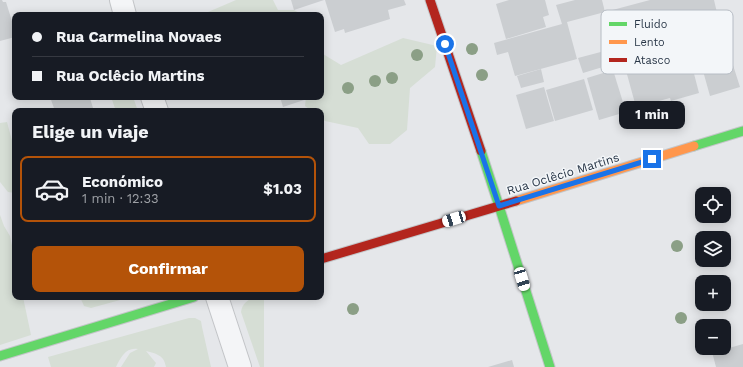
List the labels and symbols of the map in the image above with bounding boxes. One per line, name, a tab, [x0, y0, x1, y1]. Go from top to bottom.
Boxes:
legend	[601, 10, 733, 74]
text: Fluido	[634, 18, 667, 31]
route start	[436, 35, 454, 53]
text: Lento	[634, 36, 665, 49]
text: Atasco	[634, 54, 670, 67]
callout: 1 min	[619, 101, 685, 129]
street label: Rua Oclêcio Martins	[505, 150, 621, 198]
route end	[643, 150, 661, 168]
car	[441, 210, 467, 228]
car	[513, 266, 531, 292]

